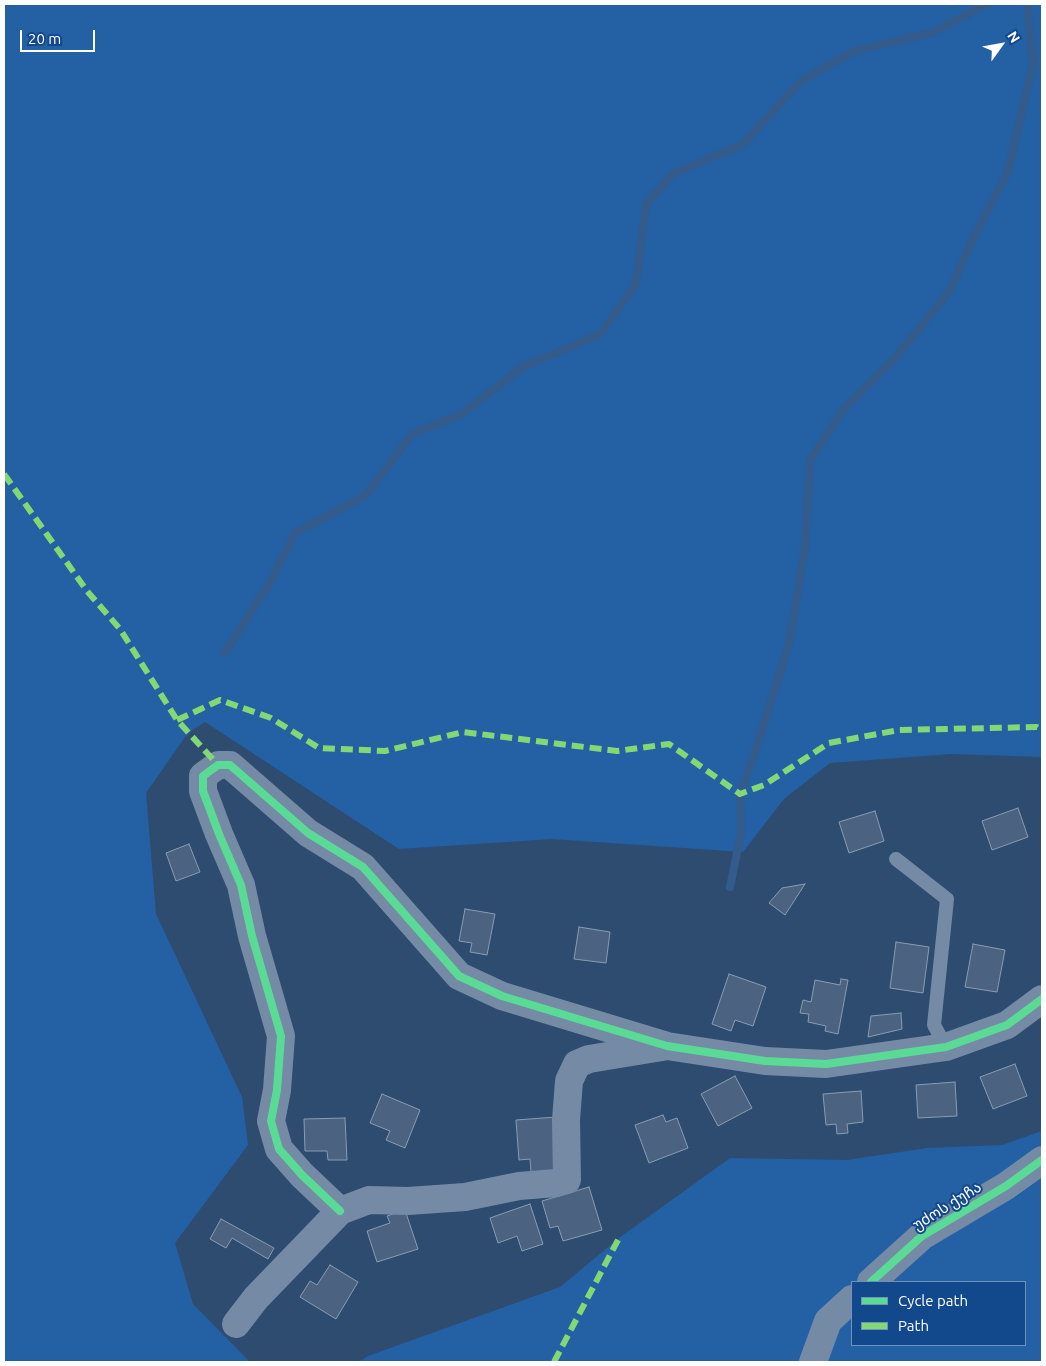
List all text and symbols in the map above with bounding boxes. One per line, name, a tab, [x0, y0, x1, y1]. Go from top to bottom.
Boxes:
scale bar	[22, 20, 98, 52]
north arrow	[976, 20, 1026, 70]
text: N	[1004, 28, 1023, 46]
text: 20 m	[28, 30, 61, 47]
street label: უძოს ქუჩა	[909, 1178, 985, 1234]
legend	[851, 1281, 1026, 1346]
text: Cycle path	[898, 1292, 968, 1309]
text: Path	[898, 1317, 929, 1334]

